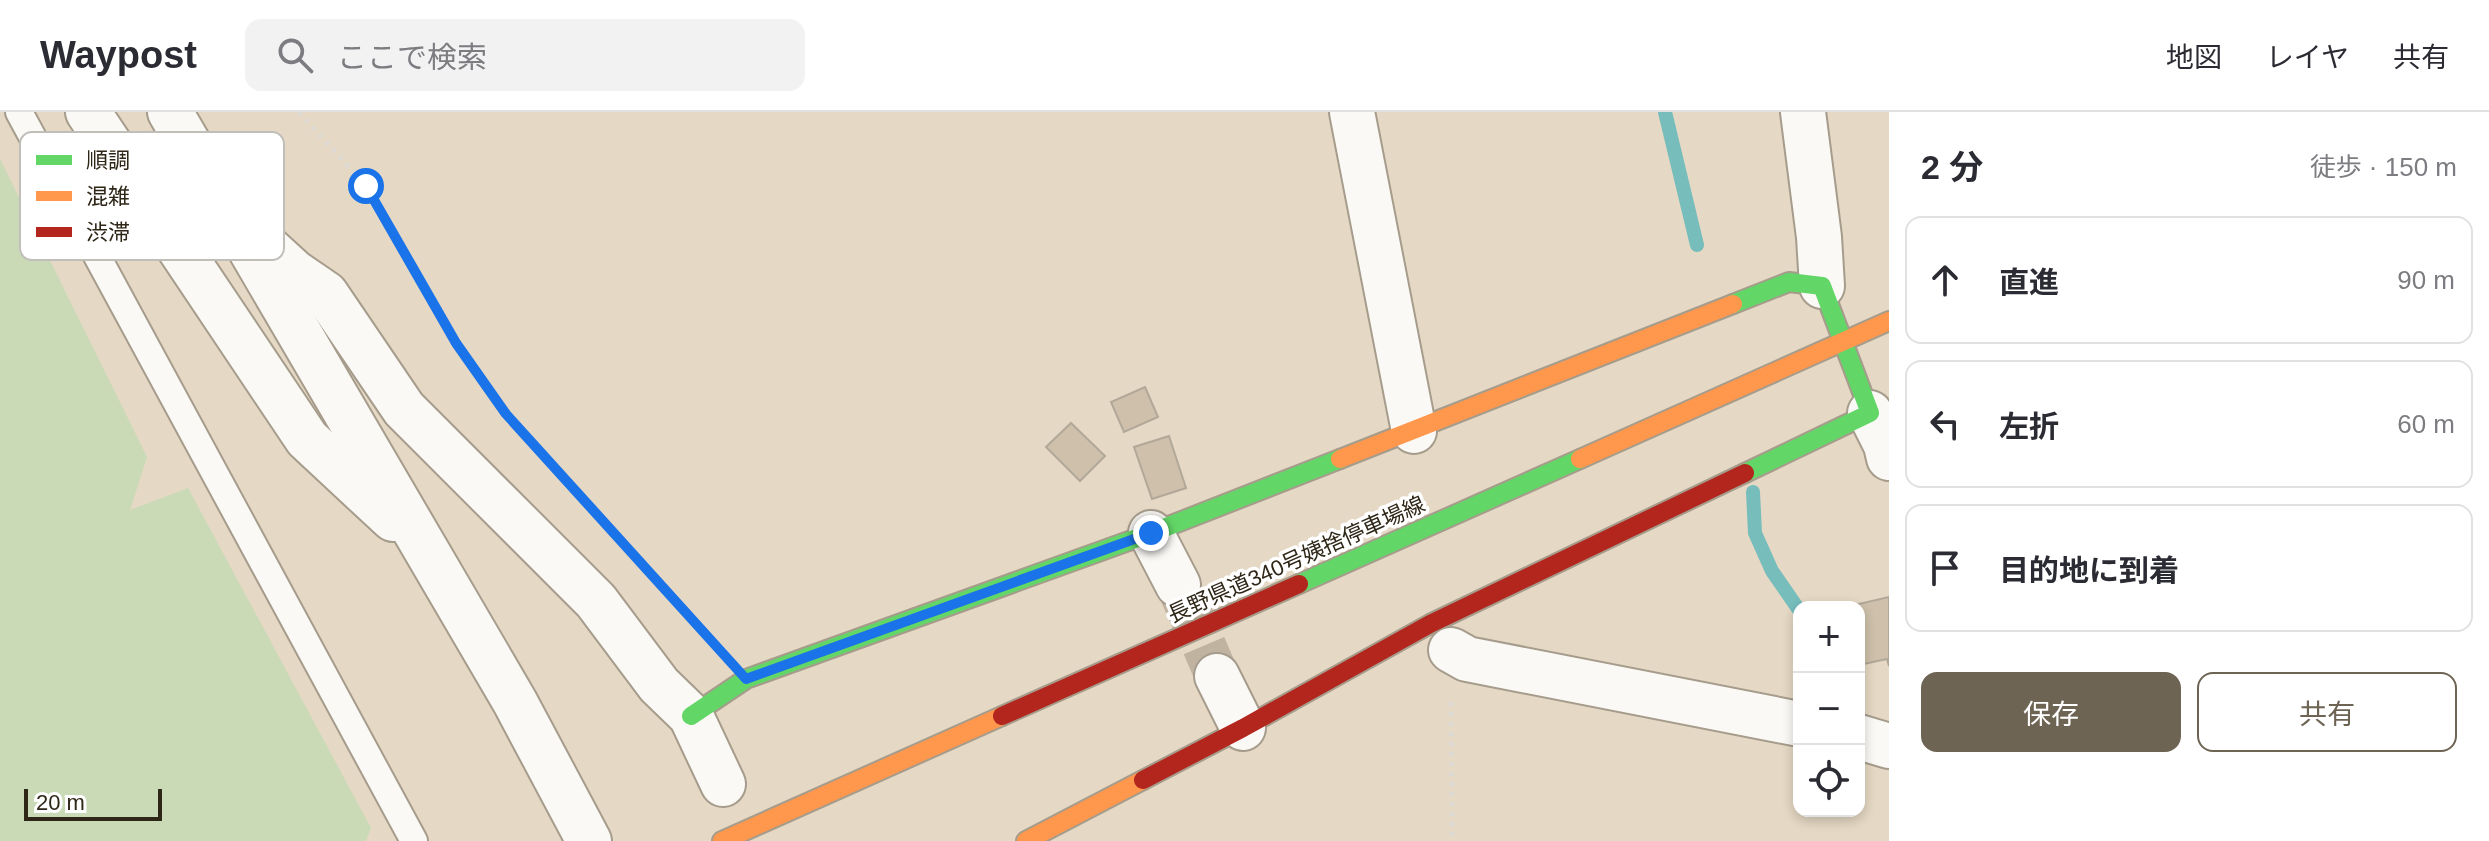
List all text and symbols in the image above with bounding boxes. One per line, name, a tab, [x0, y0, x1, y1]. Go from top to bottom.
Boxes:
search box	[245, 19, 805, 91]
icon: search	[273, 33, 317, 77]
text: Waypost	[40, 34, 197, 76]
text: ここで検索	[337, 41, 487, 74]
text: 地図	[2166, 42, 2222, 73]
text: レイヤ	[2266, 42, 2349, 73]
text: 共有	[2393, 42, 2449, 73]
legend	[20, 132, 284, 260]
text: 順調	[86, 148, 130, 173]
text: 2 分	[1921, 148, 1983, 186]
text: 徒歩 · 150 m	[2310, 152, 2457, 182]
route start	[348, 168, 384, 204]
text: 混雑	[86, 184, 130, 209]
text: 渋滞	[86, 220, 130, 245]
icon: ahead	[1923, 258, 1967, 302]
text: 90 m	[2397, 265, 2455, 295]
text: 直進	[1999, 266, 2059, 299]
icon: left	[1923, 402, 1967, 446]
text: 60 m	[2397, 409, 2455, 439]
text: 左折	[1999, 410, 2059, 443]
street label: 長野県道340号姨捨停車場線	[1164, 491, 1429, 628]
route end	[1133, 515, 1169, 551]
icon: arrive	[1923, 546, 1967, 590]
text: 目的地に到着	[1999, 554, 2179, 587]
map controls	[1793, 601, 1865, 817]
button: +	[1793, 601, 1865, 673]
button: 保存	[1921, 672, 2181, 752]
button: 共有	[2197, 672, 2457, 752]
button: −	[1793, 673, 1865, 745]
button: locate	[1793, 745, 1865, 817]
scale bar	[24, 785, 162, 821]
text: 20 m	[36, 790, 85, 815]

